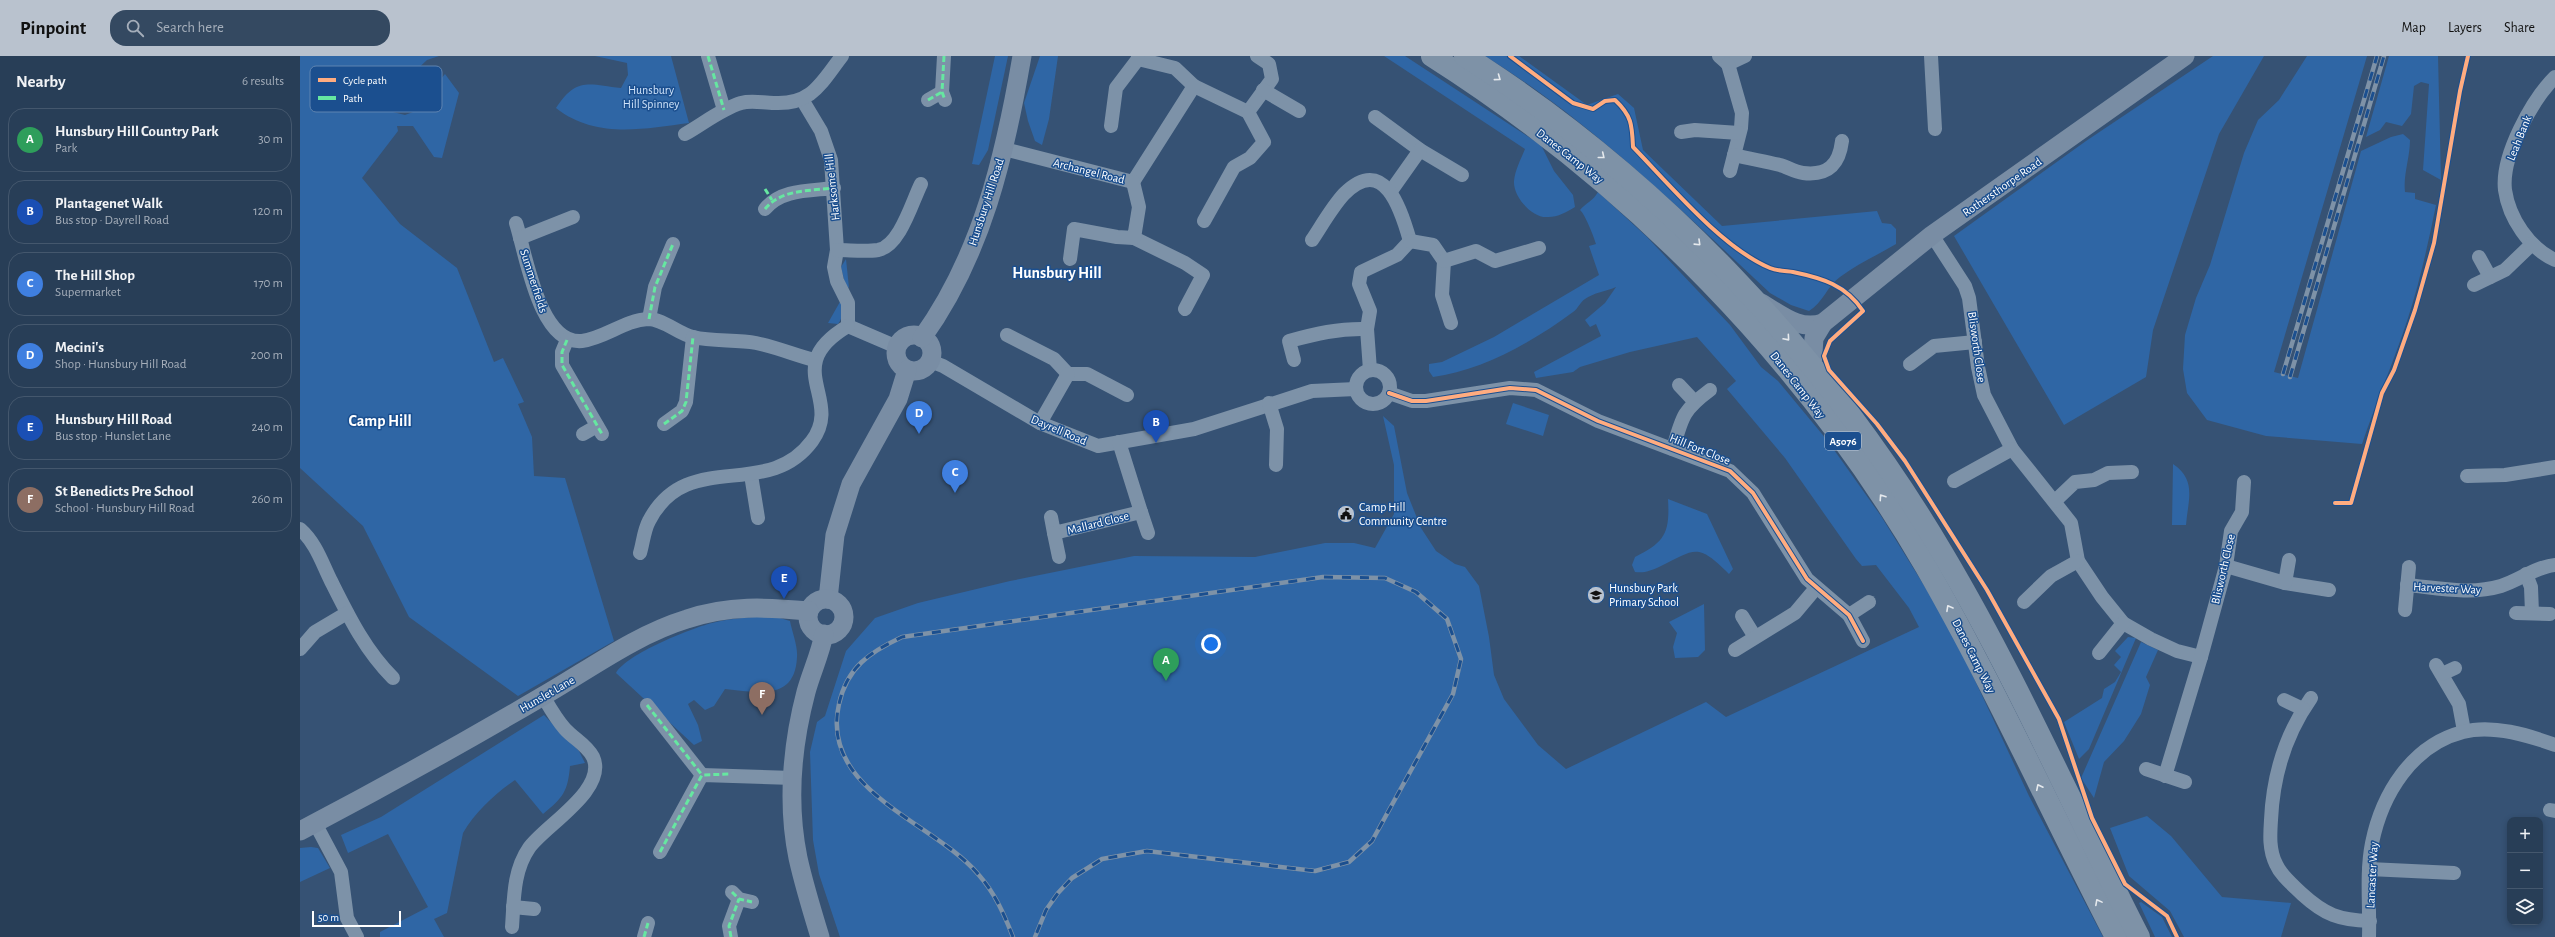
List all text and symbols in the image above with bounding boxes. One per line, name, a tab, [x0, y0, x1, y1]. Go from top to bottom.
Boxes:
search box	[110, 10, 390, 46]
icon: search	[124, 17, 146, 39]
text: Pinpoint	[20, 19, 86, 38]
text: Search here	[156, 20, 224, 35]
text: Map	[2401, 21, 2426, 35]
text: Layers	[2448, 21, 2482, 35]
text: Share	[2504, 21, 2535, 35]
legend	[310, 66, 442, 112]
text: Nearby	[16, 73, 66, 90]
one-way arrow	[1494, 73, 1501, 80]
text: 6 results	[242, 75, 284, 88]
text: Cycle path	[343, 75, 387, 86]
park label: Hunsbury Hill Spinney	[623, 84, 679, 111]
text: Path	[343, 93, 363, 104]
street label: Leah Bank	[2505, 113, 2534, 162]
text: Hunsbury Hill Country Park	[55, 124, 219, 139]
street label: Danes Camp Way	[1534, 126, 1606, 187]
text: A	[26, 133, 34, 146]
text: 30 m	[258, 133, 283, 146]
text: Park	[55, 142, 77, 155]
one-way arrow	[1597, 151, 1604, 158]
street label: Harksome Hill	[823, 153, 841, 221]
street label: Rothersthorpe Road	[1960, 155, 2044, 219]
street label: Archangel Road	[1052, 156, 1126, 186]
street label: Hunsbury Hill Road	[966, 157, 1007, 247]
text: Plantagenet Walk	[55, 196, 163, 211]
text: B	[26, 205, 34, 218]
text: 120 m	[253, 205, 283, 218]
text: Bus stop · Dayrell Road	[55, 214, 169, 227]
one-way arrow	[1693, 238, 1701, 246]
street label: Summerfields	[518, 248, 550, 314]
district label: Hunsbury Hill	[1012, 265, 1102, 282]
text: The Hill Shop	[55, 268, 135, 283]
text: C	[27, 277, 33, 290]
text: 170 m	[254, 277, 283, 290]
text: Supermarket	[55, 286, 121, 299]
street label: Blisworth Close	[1966, 311, 1988, 383]
one-way arrow	[1782, 333, 1789, 340]
text: Mecini's	[55, 340, 104, 355]
text: D	[26, 349, 34, 362]
text: 200 m	[251, 349, 283, 362]
street label: Danes Camp Way	[1767, 349, 1828, 421]
text: Shop · Hunsbury Hill Road	[55, 358, 187, 371]
pin: D	[906, 401, 932, 434]
pin: B	[1143, 410, 1169, 443]
text: Hunsbury Hill Road	[55, 412, 172, 427]
district label: Camp Hill	[348, 413, 412, 429]
street label: Dayrell Road	[1029, 413, 1089, 448]
text: E	[27, 421, 33, 434]
text: 240 m	[251, 421, 283, 434]
text: Bus stop · Hunslet Lane	[55, 430, 171, 443]
street label: Hill Fort Close	[1668, 431, 1732, 467]
road number: A5076	[1825, 432, 1861, 450]
pin: C	[942, 460, 968, 493]
text: St Benedicts Pre School	[55, 484, 194, 499]
text: F	[27, 493, 33, 506]
text: 260 m	[252, 493, 283, 506]
one-way arrow	[1879, 494, 1887, 501]
place label: Camp Hill Community Centre	[1359, 501, 1447, 528]
text: School · Hunsbury Hill Road	[55, 502, 194, 515]
public building icon: Camp Hill Community Centre	[1336, 504, 1356, 524]
street label: Mallard Close	[1066, 510, 1130, 536]
street label: Blisworth Close	[2209, 533, 2237, 605]
pin: E	[771, 566, 797, 599]
street label: Harvester Way	[2413, 580, 2481, 597]
place label: Hunsbury Park Primary School	[1609, 582, 1679, 609]
school or university icon: Hunsbury Park Primary School	[1586, 585, 1606, 605]
one-way arrow	[1947, 605, 1954, 612]
street label: Danes Camp Way	[1949, 617, 1998, 695]
your location	[1201, 634, 1221, 654]
pin: A	[1153, 648, 1179, 681]
street label: Hunslet Lane	[518, 674, 576, 714]
pin: F	[749, 682, 775, 715]
one-way arrow	[2036, 783, 2044, 791]
map controls	[2507, 817, 2543, 925]
button: +	[2507, 817, 2543, 853]
street label: Lancaster Way	[2364, 841, 2381, 909]
button: −	[2507, 853, 2543, 889]
button: layers	[2507, 889, 2543, 925]
one-way arrow	[2096, 899, 2103, 907]
scale bar	[312, 909, 401, 928]
text: 50 m	[318, 912, 339, 923]

